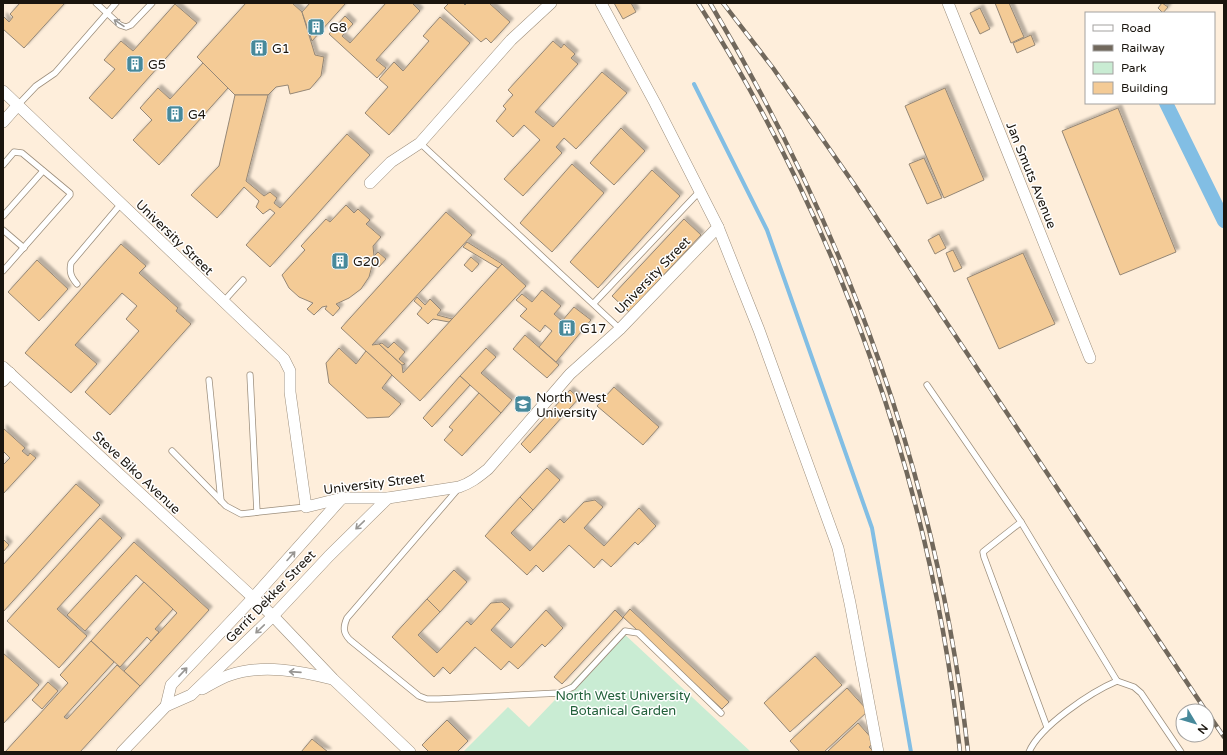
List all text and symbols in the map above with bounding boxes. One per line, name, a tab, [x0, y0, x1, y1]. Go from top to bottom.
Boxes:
legend	[1085, 12, 1215, 104]
building icon: G8	[306, 17, 326, 37]
one-way arrow	[114, 19, 125, 27]
place label: G8	[329, 20, 347, 36]
text: Road	[1121, 21, 1151, 35]
building icon: G1	[249, 38, 269, 58]
place label: G1	[272, 41, 290, 57]
text: Railway	[1121, 41, 1165, 55]
building icon: G5	[125, 54, 145, 74]
place label: G5	[148, 57, 166, 73]
text: Park	[1121, 61, 1147, 75]
text: Building	[1121, 81, 1168, 95]
building icon: G4	[165, 104, 185, 124]
place label: G4	[188, 107, 206, 123]
street label: Jan Smuts Avenue	[1002, 120, 1060, 231]
street label: University Street	[132, 197, 216, 279]
street label: University Street	[612, 234, 694, 318]
building icon: G20	[330, 251, 350, 271]
place label: G20	[353, 254, 379, 270]
building icon: G17	[557, 318, 577, 338]
place label: G17	[580, 321, 606, 337]
place label: North West University	[536, 390, 607, 421]
school or university icon: North West University	[513, 394, 533, 414]
street label: Steve Biko Avenue	[89, 428, 184, 518]
street label: University Street	[323, 470, 426, 498]
one-way arrow	[355, 520, 365, 530]
street label: Gerrit Dekker Street	[222, 547, 319, 646]
one-way arrow	[286, 551, 295, 562]
one-way arrow	[255, 624, 265, 634]
one-way arrow	[178, 668, 187, 678]
one-way arrow	[289, 668, 302, 675]
park label: North West University Botanical Garden	[555, 688, 691, 719]
north arrow	[1175, 703, 1215, 743]
text: N	[1195, 721, 1210, 736]

